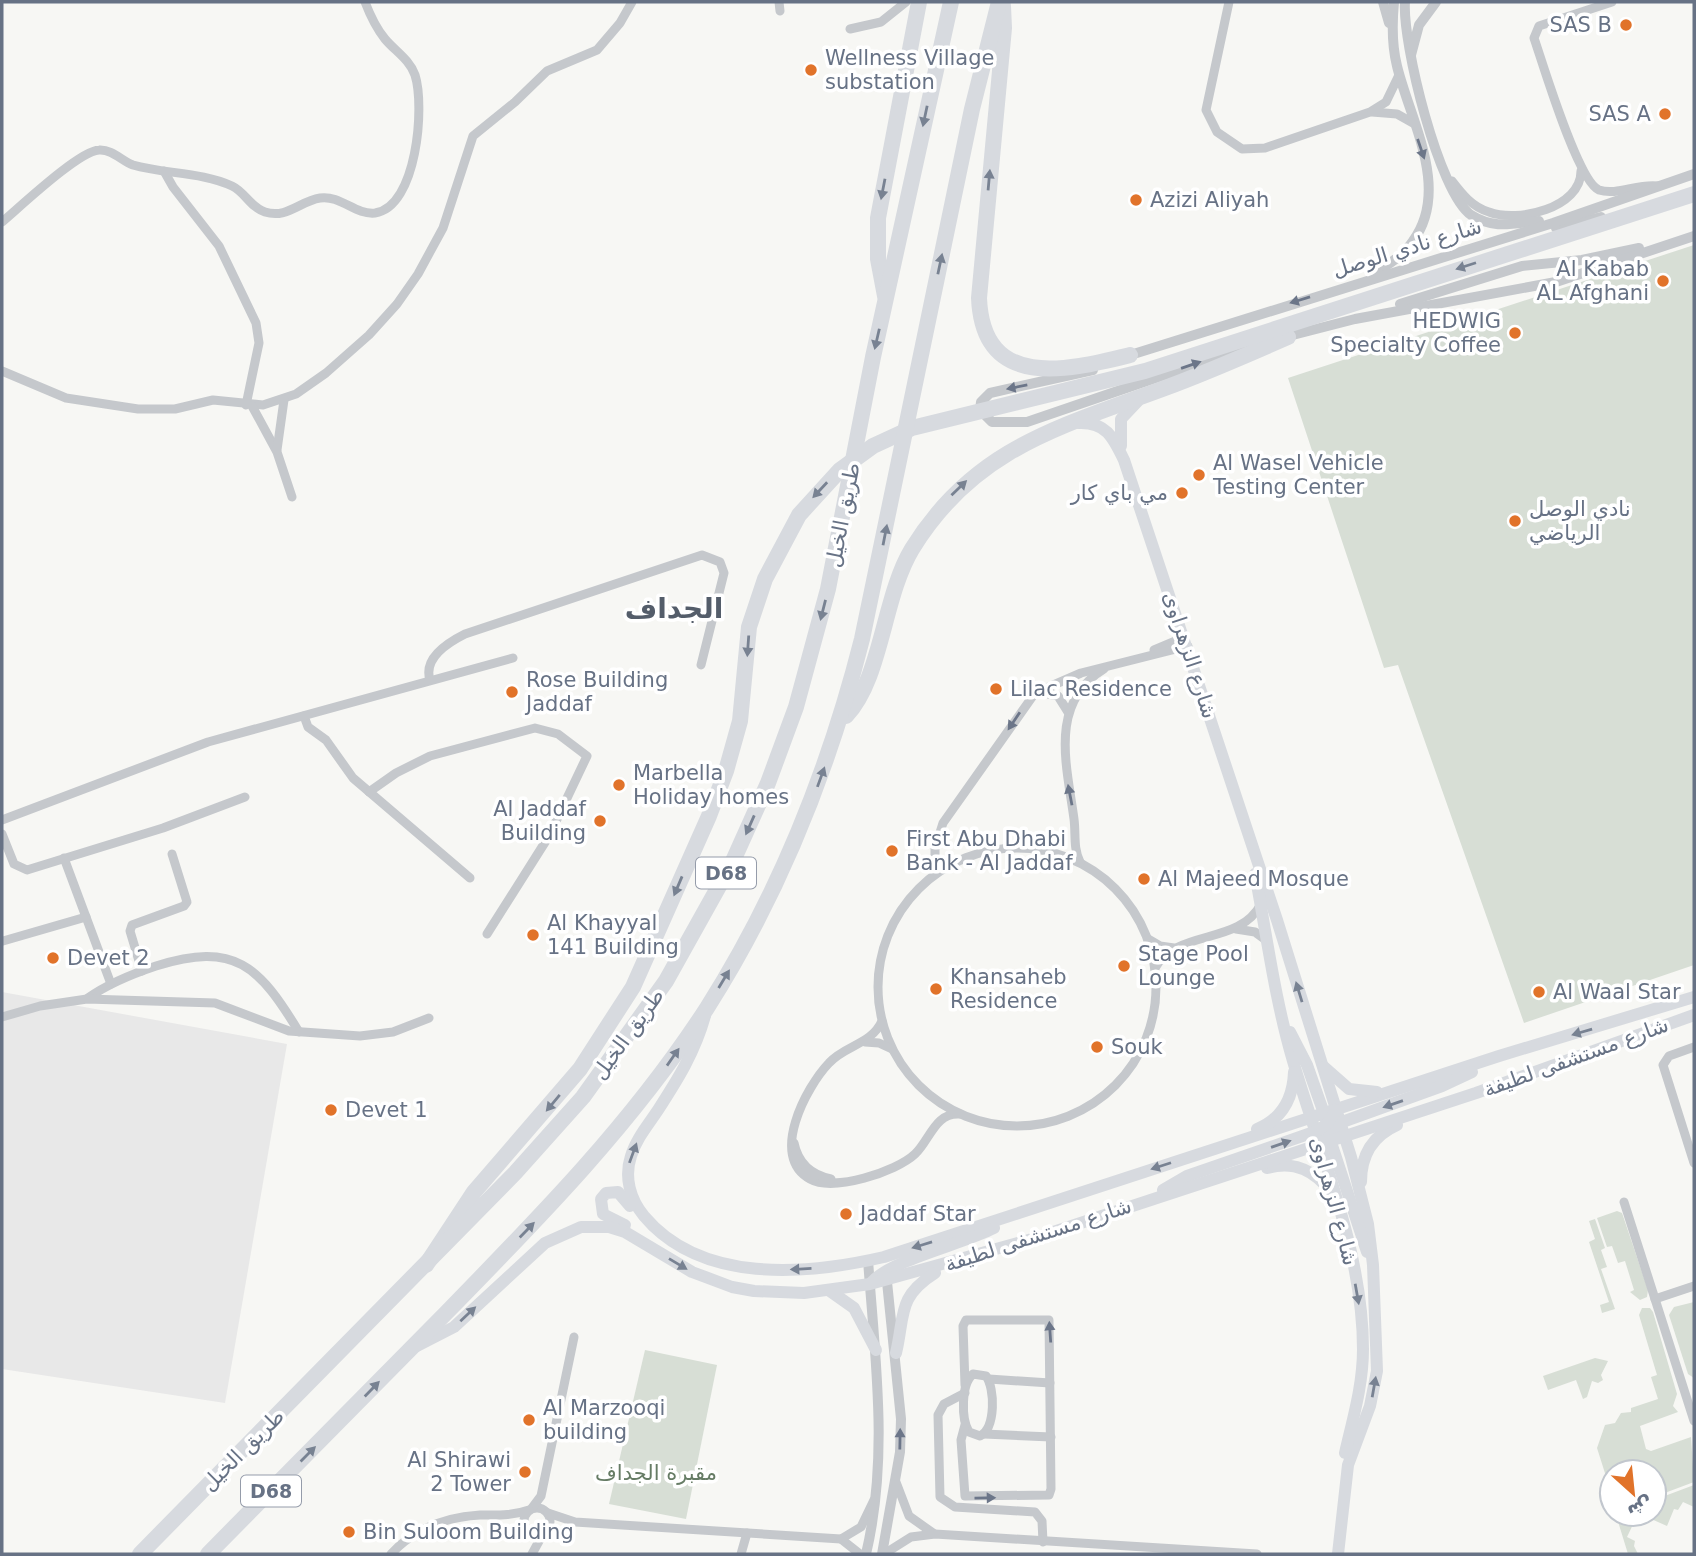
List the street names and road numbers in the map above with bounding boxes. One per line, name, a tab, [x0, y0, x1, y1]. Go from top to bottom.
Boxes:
street label: شارع نادي الوصل	[1329, 214, 1485, 282]
street label: طريق الخيل	[821, 460, 865, 570]
street label: شارع الزهراوى	[1158, 588, 1222, 722]
road number: D68	[696, 858, 756, 888]
street label: طريق الخيل	[587, 984, 669, 1084]
street label: شارع مستشفى لطيفة	[1480, 1012, 1672, 1102]
street label: شارع الزهراوى	[1305, 1134, 1363, 1268]
street label: شارع مستشفى لطيفة	[942, 1193, 1134, 1277]
street label: طريق الخيل	[197, 1404, 289, 1496]
road number: D68	[241, 1476, 301, 1506]

